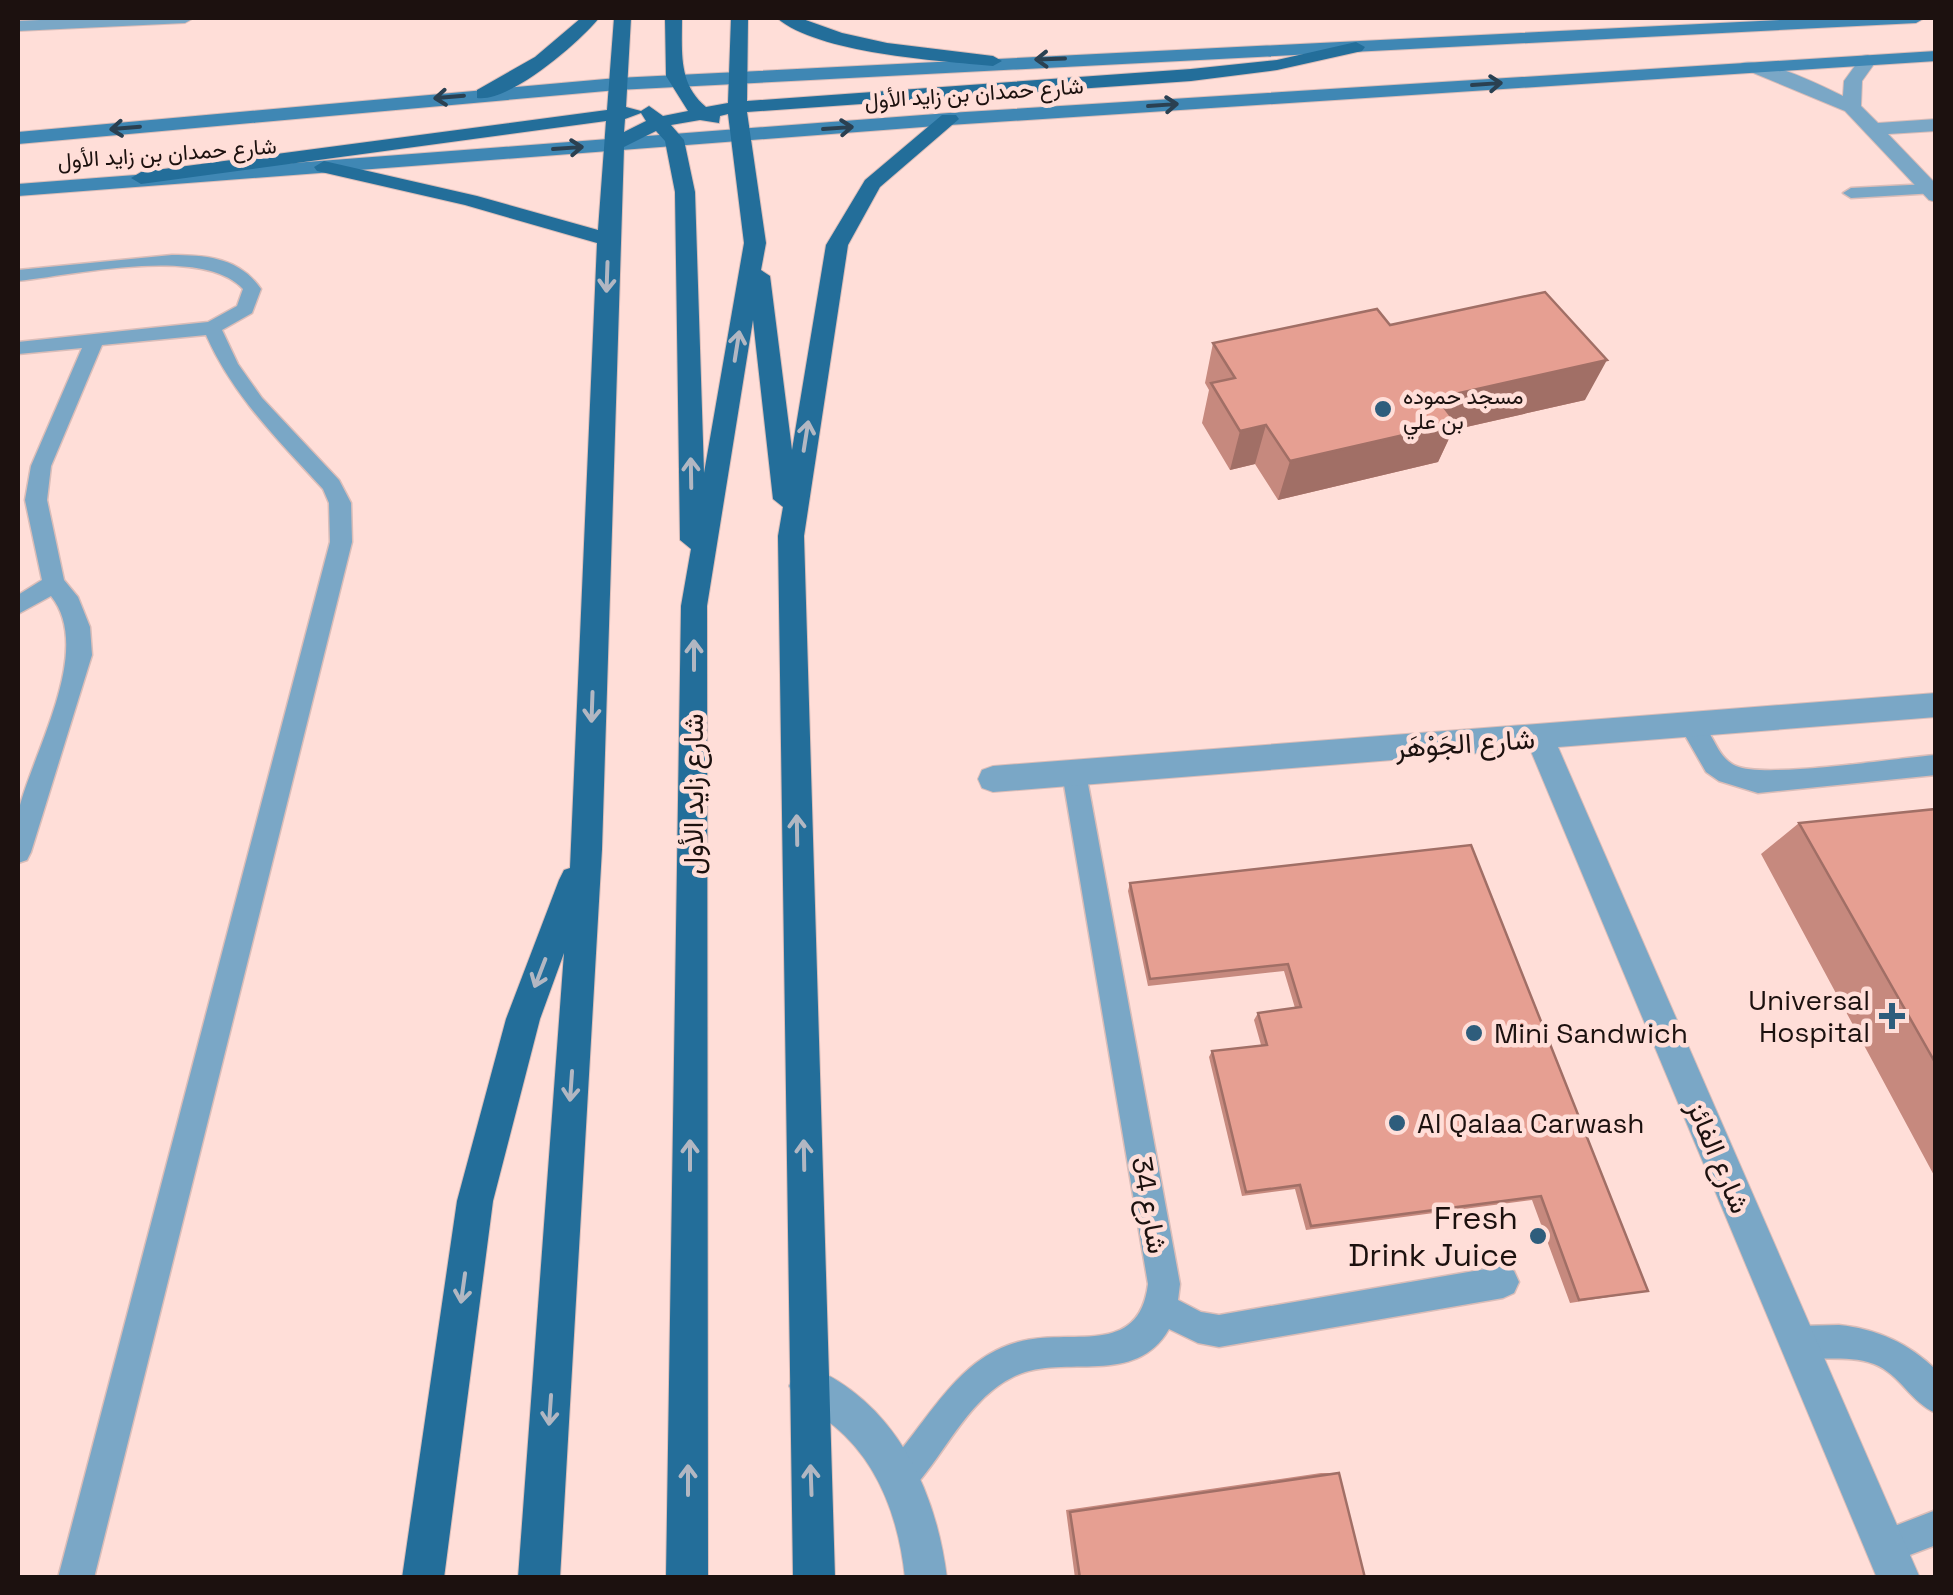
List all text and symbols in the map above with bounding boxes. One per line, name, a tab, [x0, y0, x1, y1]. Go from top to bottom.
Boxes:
one-way arrow	[1034, 49, 1066, 68]
street label: شارع حمدان بن زايد الأول	[864, 71, 1084, 116]
one-way arrow	[1470, 74, 1503, 93]
one-way arrow	[433, 88, 465, 107]
one-way arrow	[1146, 95, 1178, 114]
one-way arrow	[110, 118, 142, 137]
one-way arrow	[822, 118, 854, 137]
street label: شارع حمدان بن زايد الأول	[57, 131, 277, 176]
one-way arrow	[552, 139, 584, 158]
one-way arrow	[597, 261, 616, 293]
one-way arrow	[728, 330, 747, 363]
place label: مسجد حموده بن علي	[1403, 382, 1524, 440]
marker: مسجد حموده بن علي	[1372, 398, 1394, 420]
one-way arrow	[798, 421, 816, 453]
one-way arrow	[682, 458, 701, 490]
one-way arrow	[684, 640, 704, 672]
one-way arrow	[582, 690, 601, 722]
street label: شارع زايد الأول	[675, 713, 712, 875]
street label: شارع الجَوْهَر	[1393, 720, 1536, 767]
one-way arrow	[788, 815, 806, 848]
one-way arrow	[530, 957, 548, 988]
place label: Universal Hospital	[1748, 982, 1870, 1050]
marker: Universal Hospital	[1879, 1003, 1905, 1029]
place label: Mini Sandwich	[1494, 1015, 1688, 1051]
marker: Mini Sandwich	[1463, 1022, 1485, 1044]
one-way arrow	[561, 1069, 580, 1101]
street label: شارع الفائز	[1678, 1094, 1759, 1219]
place label: Al Qalaa Carwash	[1417, 1105, 1645, 1141]
marker: Al Qalaa Carwash	[1386, 1112, 1408, 1134]
one-way arrow	[680, 1140, 700, 1172]
one-way arrow	[794, 1140, 813, 1172]
street label: شارع 34	[1123, 1154, 1176, 1257]
place label: Fresh Drink Juice	[1348, 1198, 1518, 1275]
marker: Fresh Drink Juice	[1527, 1225, 1549, 1247]
one-way arrow	[453, 1271, 472, 1303]
one-way arrow	[540, 1394, 559, 1426]
one-way arrow	[678, 1465, 698, 1498]
one-way arrow	[802, 1465, 821, 1497]

